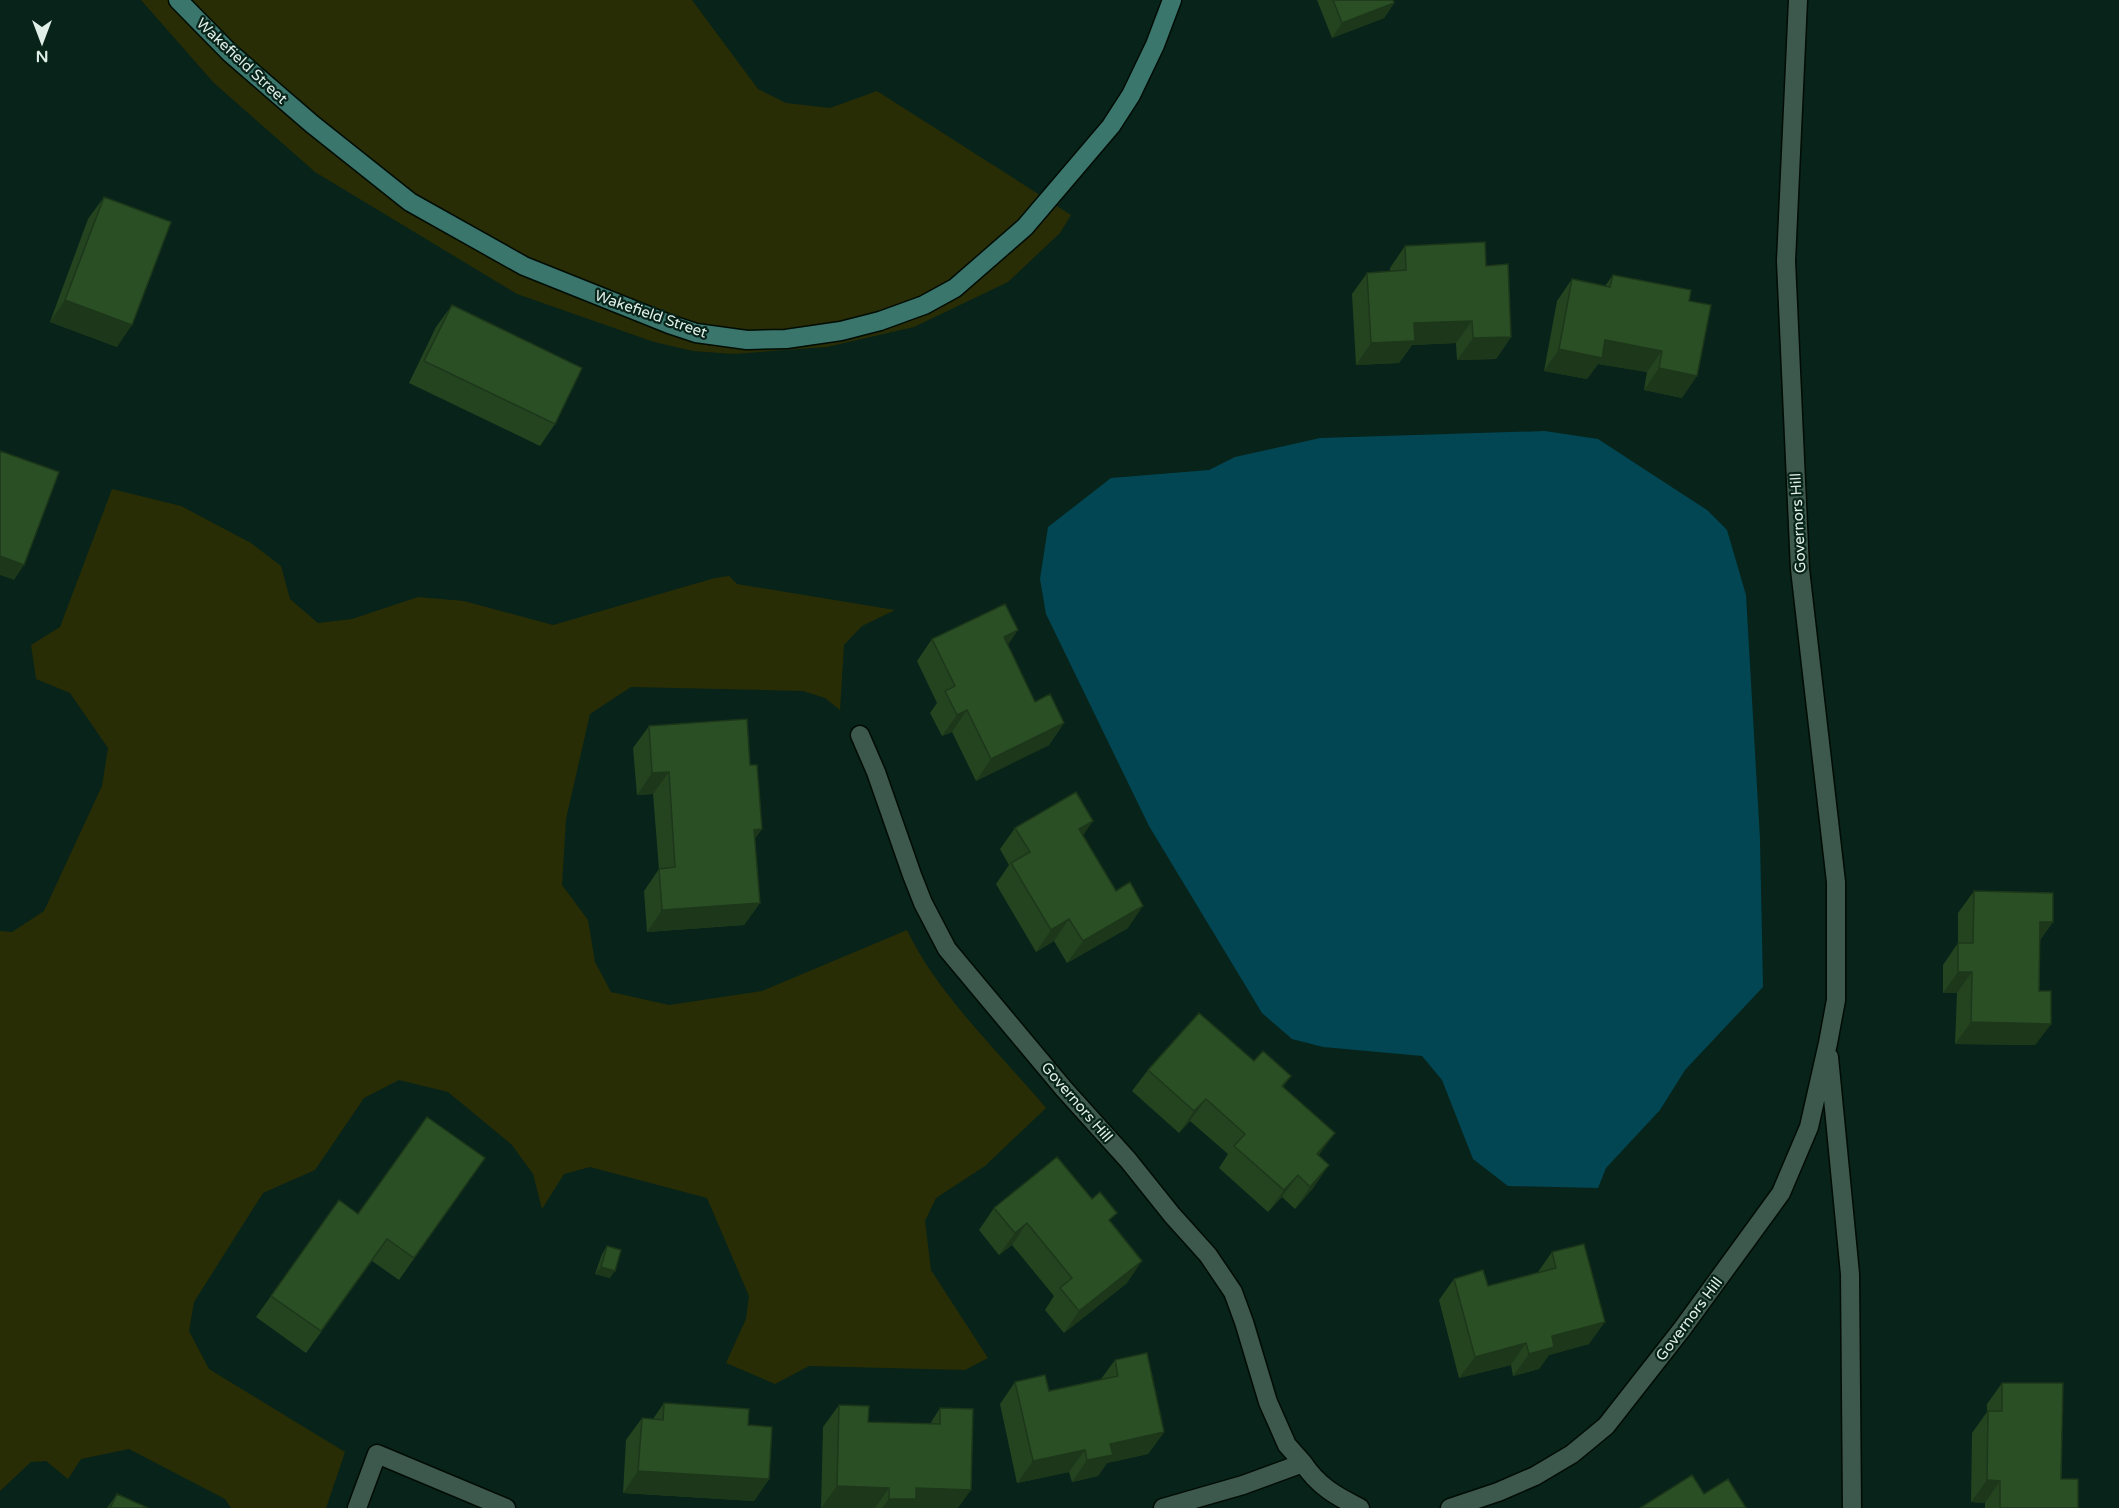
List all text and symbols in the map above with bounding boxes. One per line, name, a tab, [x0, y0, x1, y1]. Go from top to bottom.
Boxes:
north arrow	[12, 12, 72, 72]
street label: Wakefield Street	[193, 14, 291, 108]
text: N	[36, 46, 48, 66]
street label: Wakefield Street	[592, 286, 710, 342]
street label: Governors Hill	[1786, 473, 1810, 573]
street label: Governors Hill	[1037, 1058, 1117, 1146]
street label: Governors Hill	[1652, 1274, 1726, 1364]

